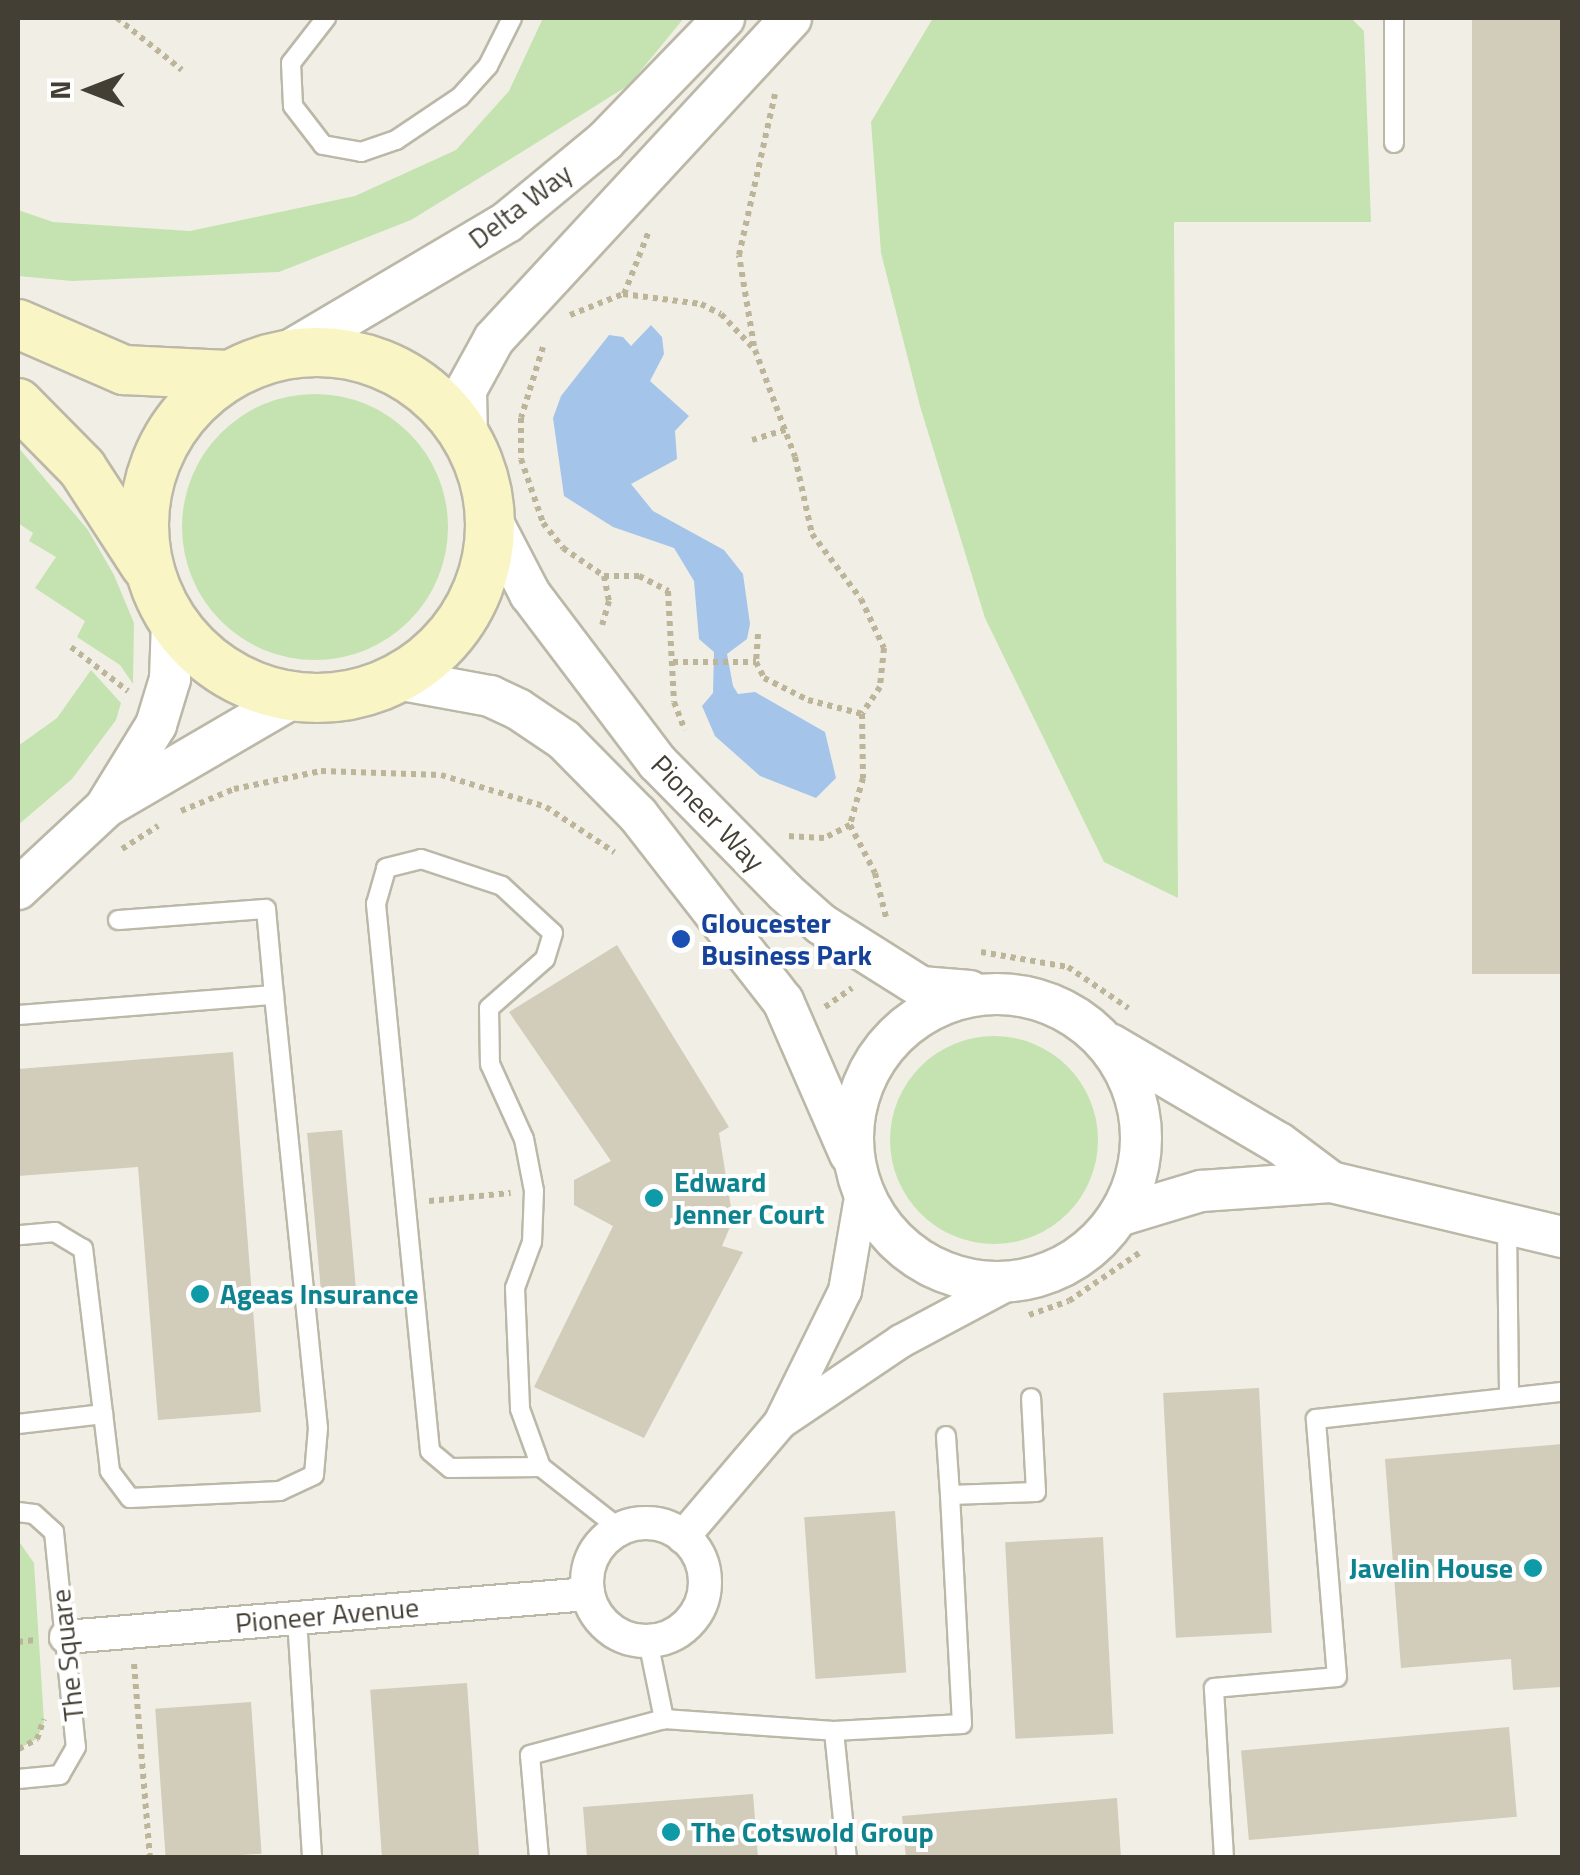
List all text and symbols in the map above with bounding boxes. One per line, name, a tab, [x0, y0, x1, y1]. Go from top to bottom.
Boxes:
north arrow	[40, 40, 140, 140]
text: N	[38, 80, 81, 100]
street label: Delta Way	[462, 156, 578, 256]
street label: Pioneer Way	[644, 748, 772, 878]
place label: Gloucester Business Park	[701, 906, 872, 972]
marker: Gloucester Business Park	[670, 928, 692, 950]
place label: Edward Jenner Court	[674, 1165, 824, 1231]
marker: Edward Jenner Court	[643, 1187, 665, 1209]
place label: Ageas Insurance	[220, 1277, 419, 1311]
marker: Ageas Insurance	[189, 1283, 211, 1305]
place label: Javelin House	[1349, 1551, 1513, 1585]
marker: Javelin House	[1522, 1557, 1544, 1579]
street label: The Square	[43, 1587, 91, 1723]
street label: Pioneer Avenue	[234, 1590, 420, 1640]
place label: The Cotswold Group	[691, 1815, 934, 1849]
marker: The Cotswold Group	[660, 1821, 682, 1843]

